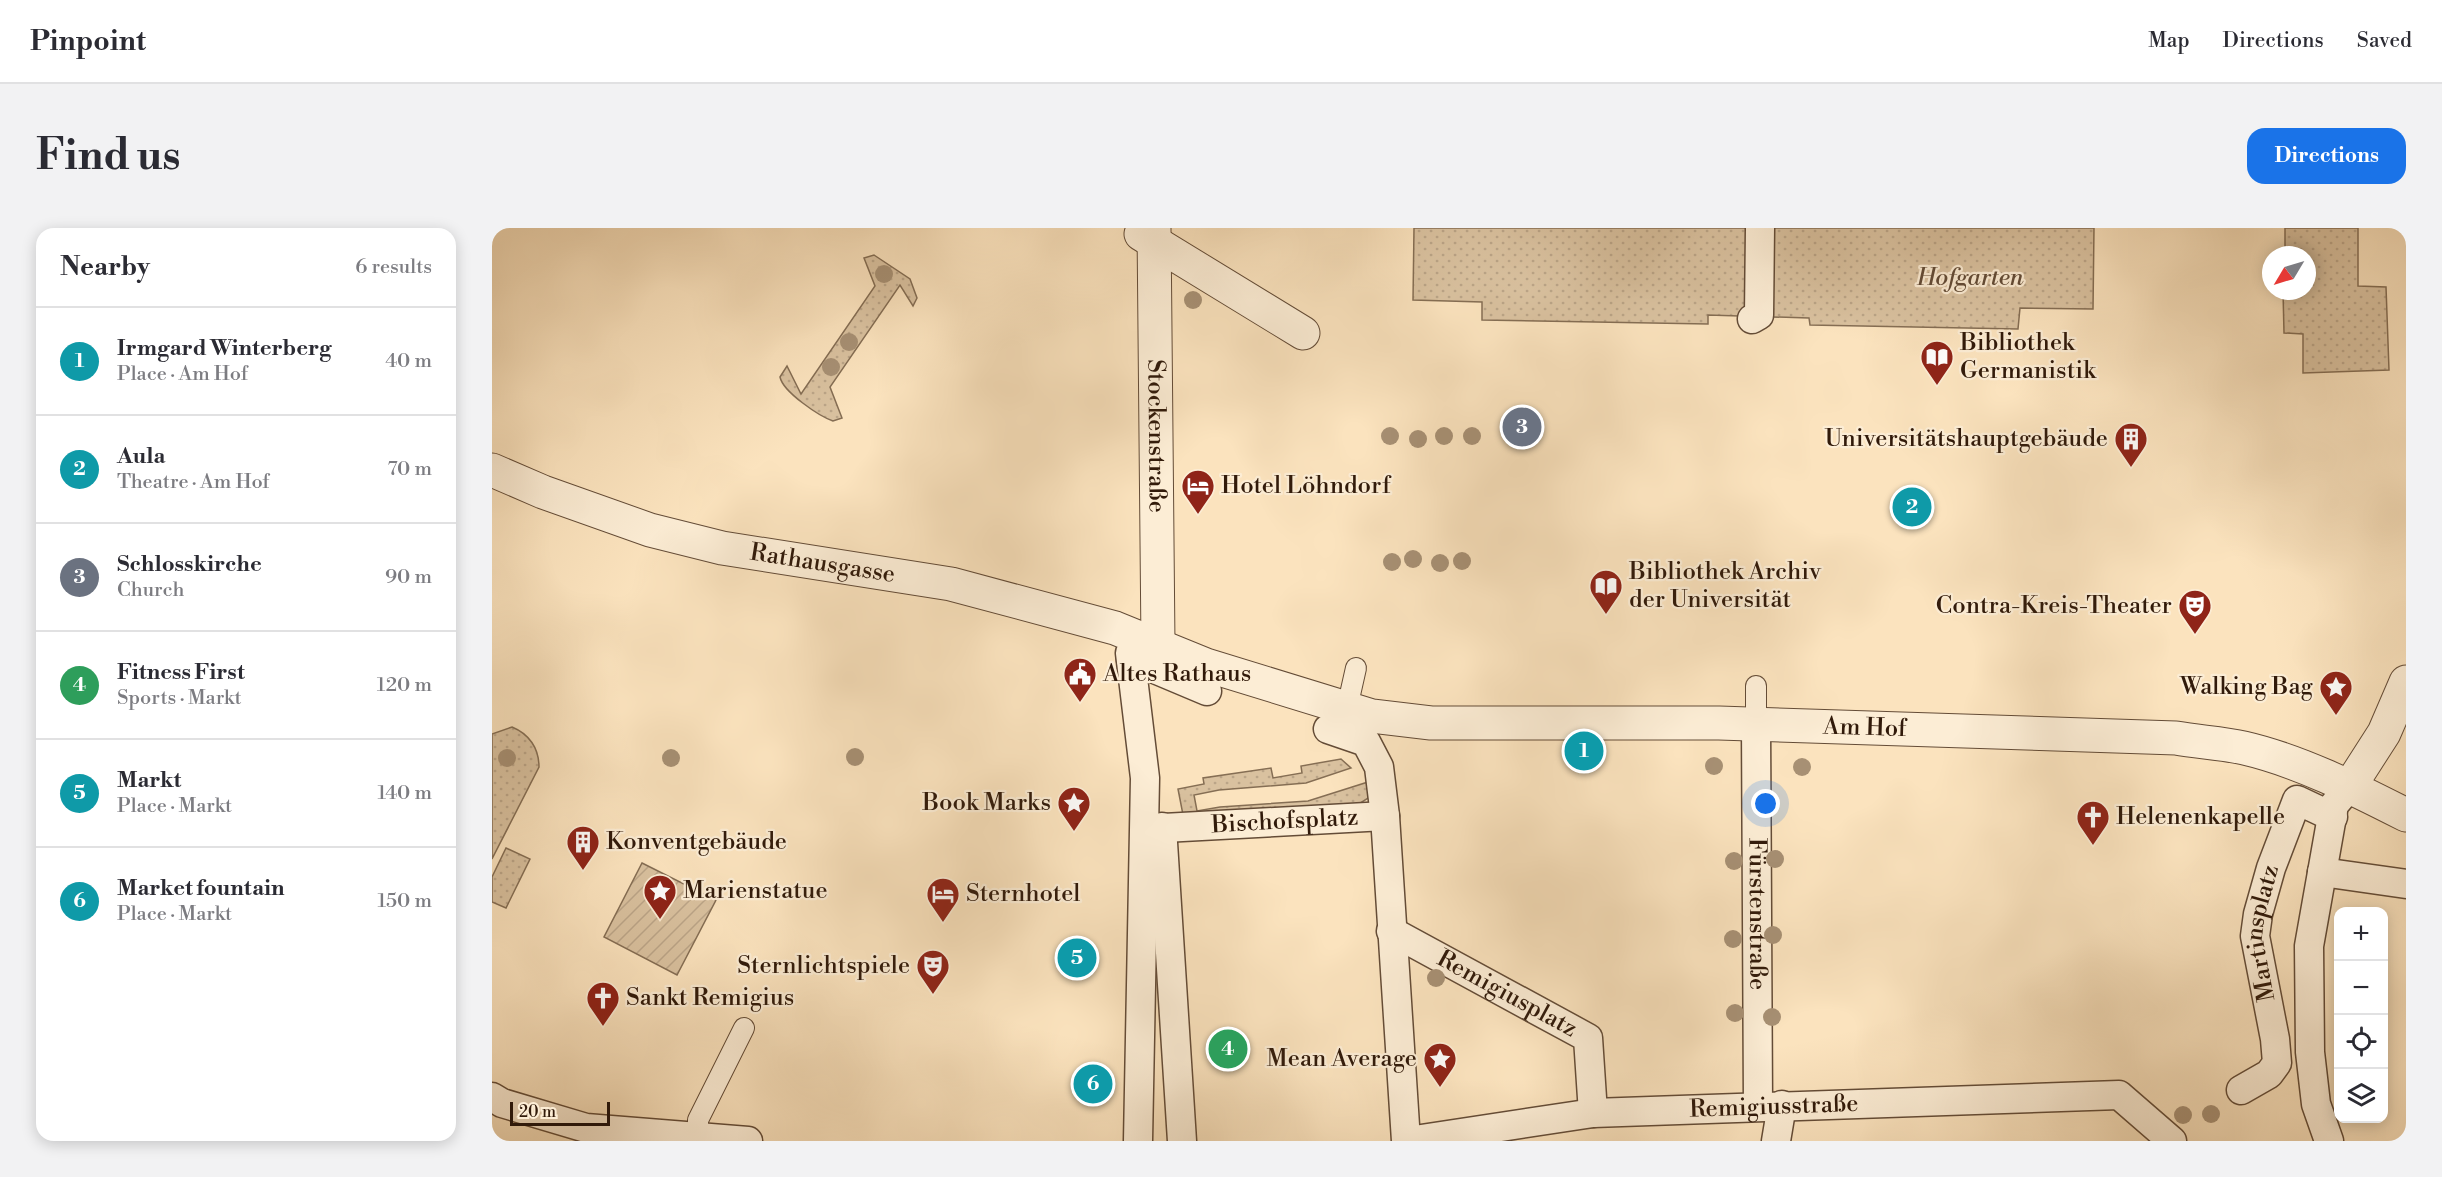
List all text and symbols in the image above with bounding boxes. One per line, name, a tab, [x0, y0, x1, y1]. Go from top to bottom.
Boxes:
text: Pinpoint	[30, 24, 146, 59]
text: Map	[2148, 28, 2190, 54]
text: Directions	[2223, 28, 2324, 54]
text: Saved	[2357, 28, 2412, 54]
button: Directions	[2247, 128, 2406, 184]
text: Find us	[36, 130, 180, 183]
north arrow	[2262, 246, 2316, 300]
text: Nearby	[60, 251, 150, 283]
text: 6 results	[355, 255, 432, 280]
park label: Hofgarten	[1916, 263, 2024, 293]
place label: Bibliothek Germanistik	[1959, 328, 2097, 386]
text: Irmgard Winterberg	[117, 335, 331, 362]
library icon: Bibliothek Germanistik	[1919, 339, 1955, 386]
text: 1	[75, 349, 84, 374]
text: 40 m	[385, 349, 432, 374]
street label: Stockenstraße	[1140, 359, 1172, 513]
text: Place · Am Hof	[117, 362, 248, 387]
pin: 3	[1502, 404, 1542, 450]
building icon: Universitätshauptgebäude	[2113, 421, 2149, 468]
place label: Universitätshauptgebäude	[1824, 424, 2108, 454]
text: Aula	[117, 443, 165, 470]
text: 2	[73, 457, 86, 482]
text: 70 m	[388, 457, 432, 482]
hotel icon: Hotel Löhndorf	[1180, 468, 1216, 515]
text: Theatre · Am Hof	[117, 470, 270, 495]
place label: Hotel Löhndorf	[1221, 471, 1392, 501]
pin: 2	[1892, 484, 1932, 530]
street label: Rathausgasse	[748, 538, 897, 590]
text: Schlosskirche	[117, 551, 262, 578]
place label: Bibliothek Archiv der Universität	[1628, 557, 1822, 615]
text: 3	[73, 565, 86, 590]
text: 90 m	[385, 565, 432, 590]
library icon: Bibliothek Archiv der Universität	[1588, 568, 1624, 615]
text: Church	[117, 578, 184, 603]
theatre icon: Contra-Kreis-Theater	[2177, 588, 2213, 635]
place label: Contra-Kreis-Theater	[1936, 591, 2172, 621]
public building icon: Altes Rathaus	[1062, 656, 1098, 703]
text: Fitness First	[117, 659, 245, 686]
place label: Altes Rathaus	[1102, 659, 1251, 689]
place icon: Walking Bag	[2318, 669, 2354, 716]
place label: Walking Bag	[2179, 672, 2314, 702]
text: 4	[73, 673, 86, 698]
text: 120 m	[377, 673, 432, 698]
text: Sports · Markt	[117, 686, 242, 711]
street label: Am Hof	[1821, 711, 1908, 744]
pin: 1	[1564, 728, 1604, 774]
text: Markt	[117, 767, 181, 794]
text: 5	[73, 781, 86, 806]
text: 140 m	[377, 781, 432, 806]
place icon: Book Marks	[1056, 785, 1092, 832]
place label: Book Marks	[921, 788, 1051, 818]
your location	[1751, 789, 1780, 818]
text: Place · Markt	[117, 794, 232, 819]
church icon: Helenenkapelle	[2075, 799, 2111, 846]
street label: Bischofsplatz	[1209, 802, 1359, 840]
place label: Helenenkapelle	[2116, 802, 2285, 832]
building icon: Konventgebäude	[565, 824, 601, 871]
place label: Konventgebäude	[606, 827, 787, 857]
street label: Fürstenstraße	[1742, 838, 1772, 990]
street label: Martinsplatz	[2239, 861, 2286, 1004]
place icon: Marienstatue	[642, 873, 678, 920]
text: Market fountain	[117, 875, 285, 902]
place label: Marienstatue	[683, 876, 828, 906]
hotel icon: Sternhotel	[925, 876, 961, 923]
place label: Sternhotel	[966, 879, 1080, 909]
text: 6	[73, 889, 86, 914]
text: 150 m	[377, 889, 432, 914]
text: Place · Markt	[117, 902, 232, 927]
map controls	[2334, 907, 2388, 1123]
button: +	[2334, 907, 2388, 961]
pin: 5	[1058, 936, 1096, 980]
street label: Remigiusplatz	[1432, 944, 1582, 1044]
theatre icon: Sternlichtspiele	[915, 948, 951, 995]
place label: Sternlichtspiele	[737, 951, 910, 981]
button: −	[2334, 961, 2388, 1015]
church icon: Sankt Remigius	[585, 980, 621, 1027]
place label: Sankt Remigius	[626, 983, 794, 1013]
button: locate	[2334, 1015, 2388, 1069]
pin: 4	[1208, 1026, 1248, 1072]
place icon: Mean Average	[1422, 1041, 1458, 1088]
place label: Mean Average	[1267, 1044, 1417, 1074]
pin: 6	[1074, 1062, 1112, 1106]
button: layers	[2334, 1069, 2388, 1123]
street label: Remigiusstraße	[1689, 1089, 1859, 1125]
scale bar	[510, 1099, 610, 1126]
text: 20 m	[519, 1102, 556, 1122]

